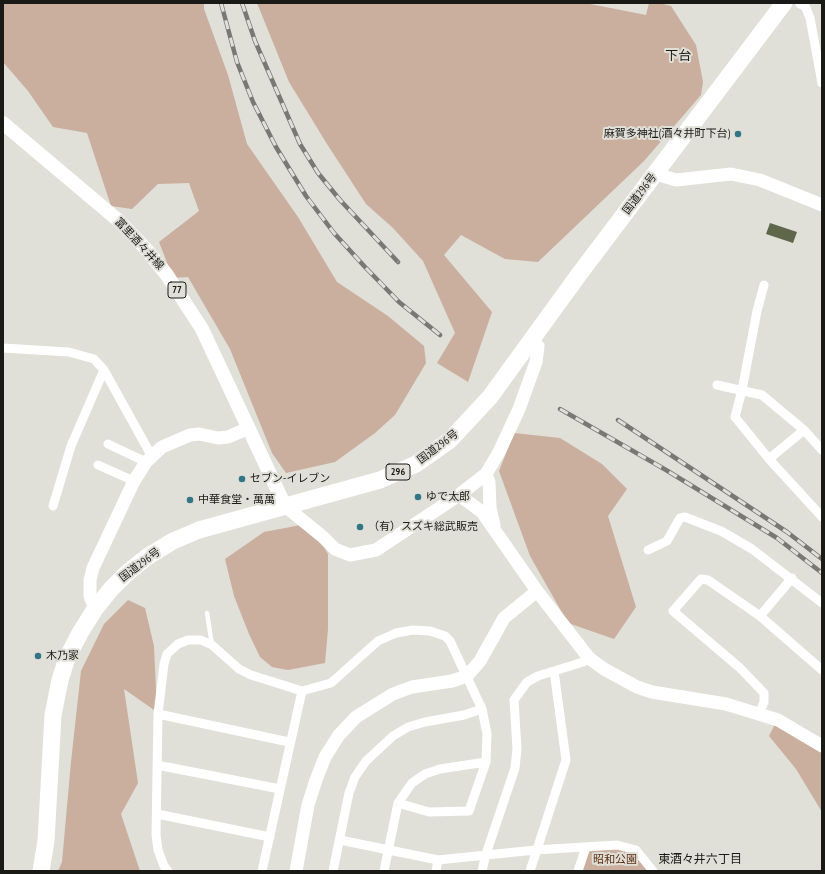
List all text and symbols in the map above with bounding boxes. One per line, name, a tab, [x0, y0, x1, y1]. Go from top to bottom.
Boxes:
district label: 下台	[665, 48, 691, 64]
place label: 麻賀多神社(酒々井町下台)	[604, 127, 730, 141]
marker: 麻賀多神社(酒々井町下台)	[733, 129, 743, 139]
street label: 国道296号	[620, 171, 660, 217]
street label: 富里酒々井線	[112, 215, 166, 273]
road number: 77	[168, 282, 186, 298]
street label: 国道296号	[415, 427, 461, 467]
road number: 296	[386, 464, 410, 480]
place label: セブン-イレブン	[250, 472, 330, 486]
marker: セブン-イレブン	[237, 474, 247, 484]
place label: ゆで太郎	[426, 490, 470, 504]
marker: ゆで太郎	[413, 492, 423, 502]
place label: 中華食堂・萬萬	[198, 493, 275, 507]
marker: 中華食堂・萬萬	[185, 495, 195, 505]
place label: （有）スズキ総武販売	[368, 520, 478, 534]
marker: （有）スズキ総武販売	[355, 522, 365, 532]
street label: 国道296号	[117, 545, 163, 585]
place label: 木乃家	[46, 649, 79, 663]
marker: 木乃家	[33, 651, 43, 661]
park label: 昭和公園	[593, 853, 637, 867]
district label: 東酒々井六丁目	[658, 853, 742, 867]

